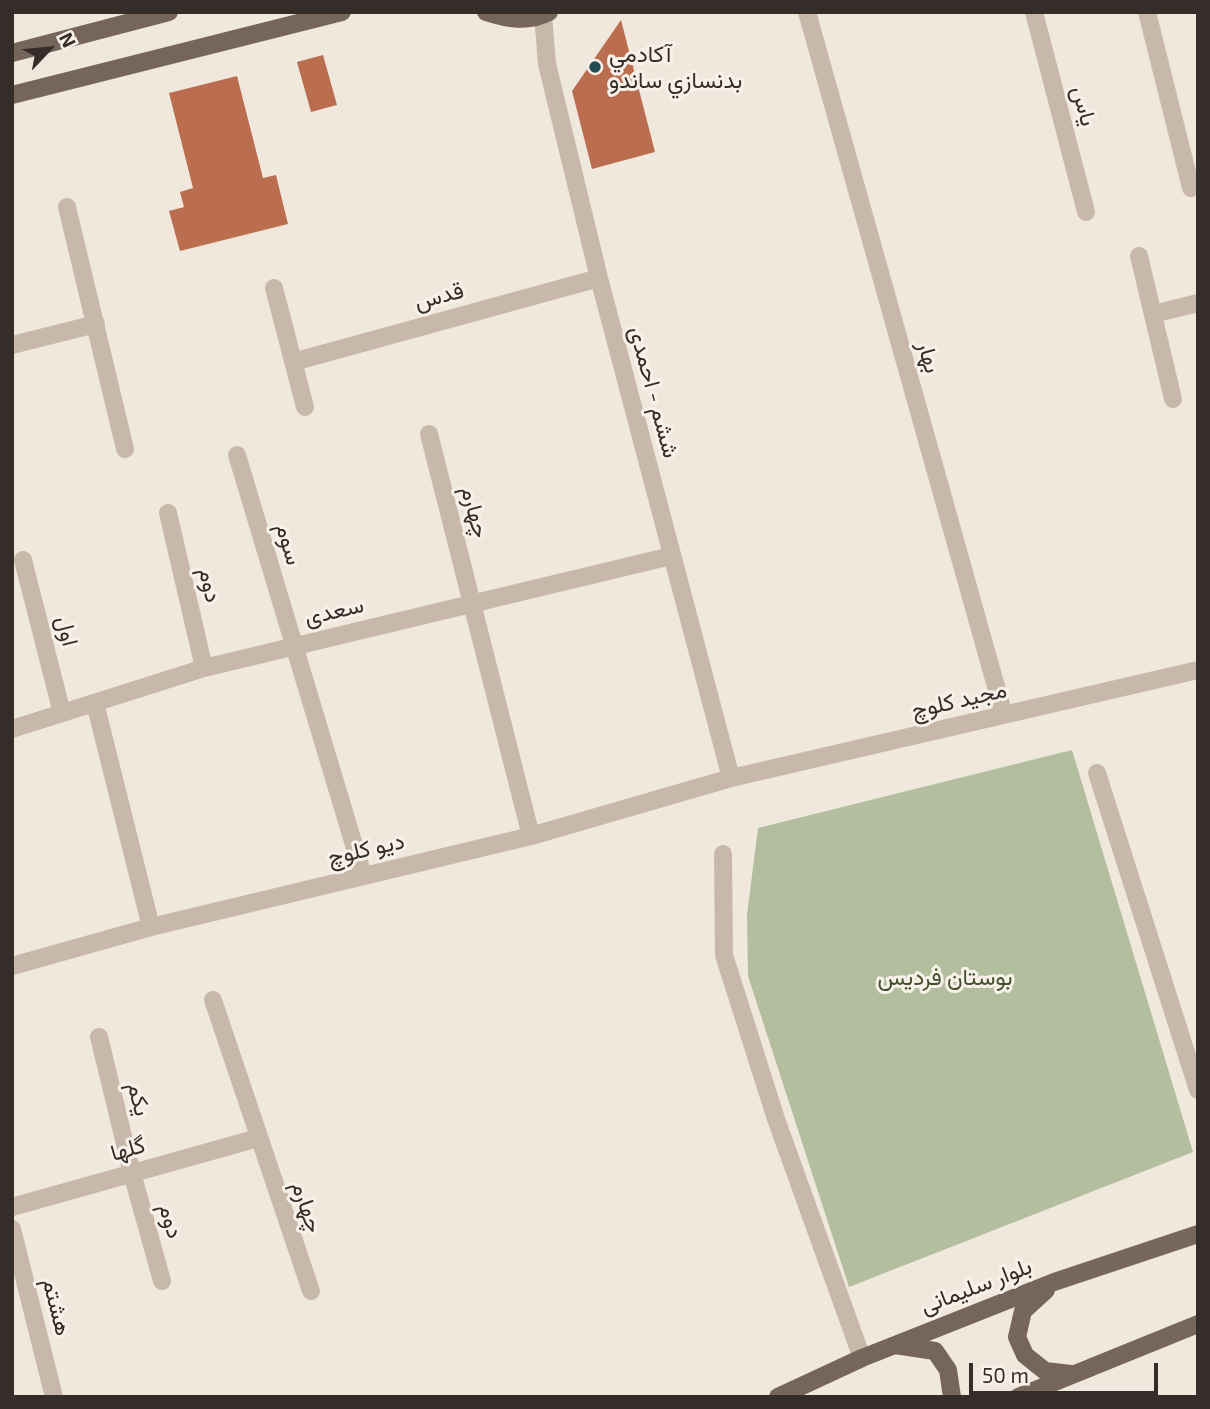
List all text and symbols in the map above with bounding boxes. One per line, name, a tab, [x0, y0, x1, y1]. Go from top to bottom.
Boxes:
north arrow	[14, 14, 84, 84]
text: N	[55, 28, 82, 51]
place label: آكادمي بدنسازي ساندو	[609, 40, 742, 94]
marker: آكادمي بدنسازي ساندو	[587, 59, 603, 75]
street label: یاس	[1065, 83, 1103, 129]
street label: قدس	[411, 276, 467, 316]
street label: ششم - احمدی	[623, 323, 685, 461]
street label: بهار	[911, 338, 947, 376]
street label: چهارم	[455, 483, 495, 541]
street label: سوم	[270, 520, 308, 568]
street label: دوم	[193, 565, 227, 605]
street label: سعدی	[302, 591, 366, 631]
street label: اول	[50, 613, 84, 649]
street label: مجید کلوچ	[909, 676, 1009, 724]
street label: دیو کلوچ	[325, 827, 407, 871]
park label: بوستان فردیس	[878, 963, 1012, 991]
street label: یکم	[122, 1079, 156, 1119]
street label: گلها	[107, 1131, 149, 1167]
street label: چهارم	[285, 1178, 329, 1236]
street label: دوم	[153, 1200, 189, 1242]
street label: بلوار سلیمانی	[916, 1252, 1036, 1320]
street label: هشتم	[37, 1275, 77, 1339]
scale bar	[972, 1350, 1161, 1394]
text: 50 m	[982, 1362, 1029, 1387]

